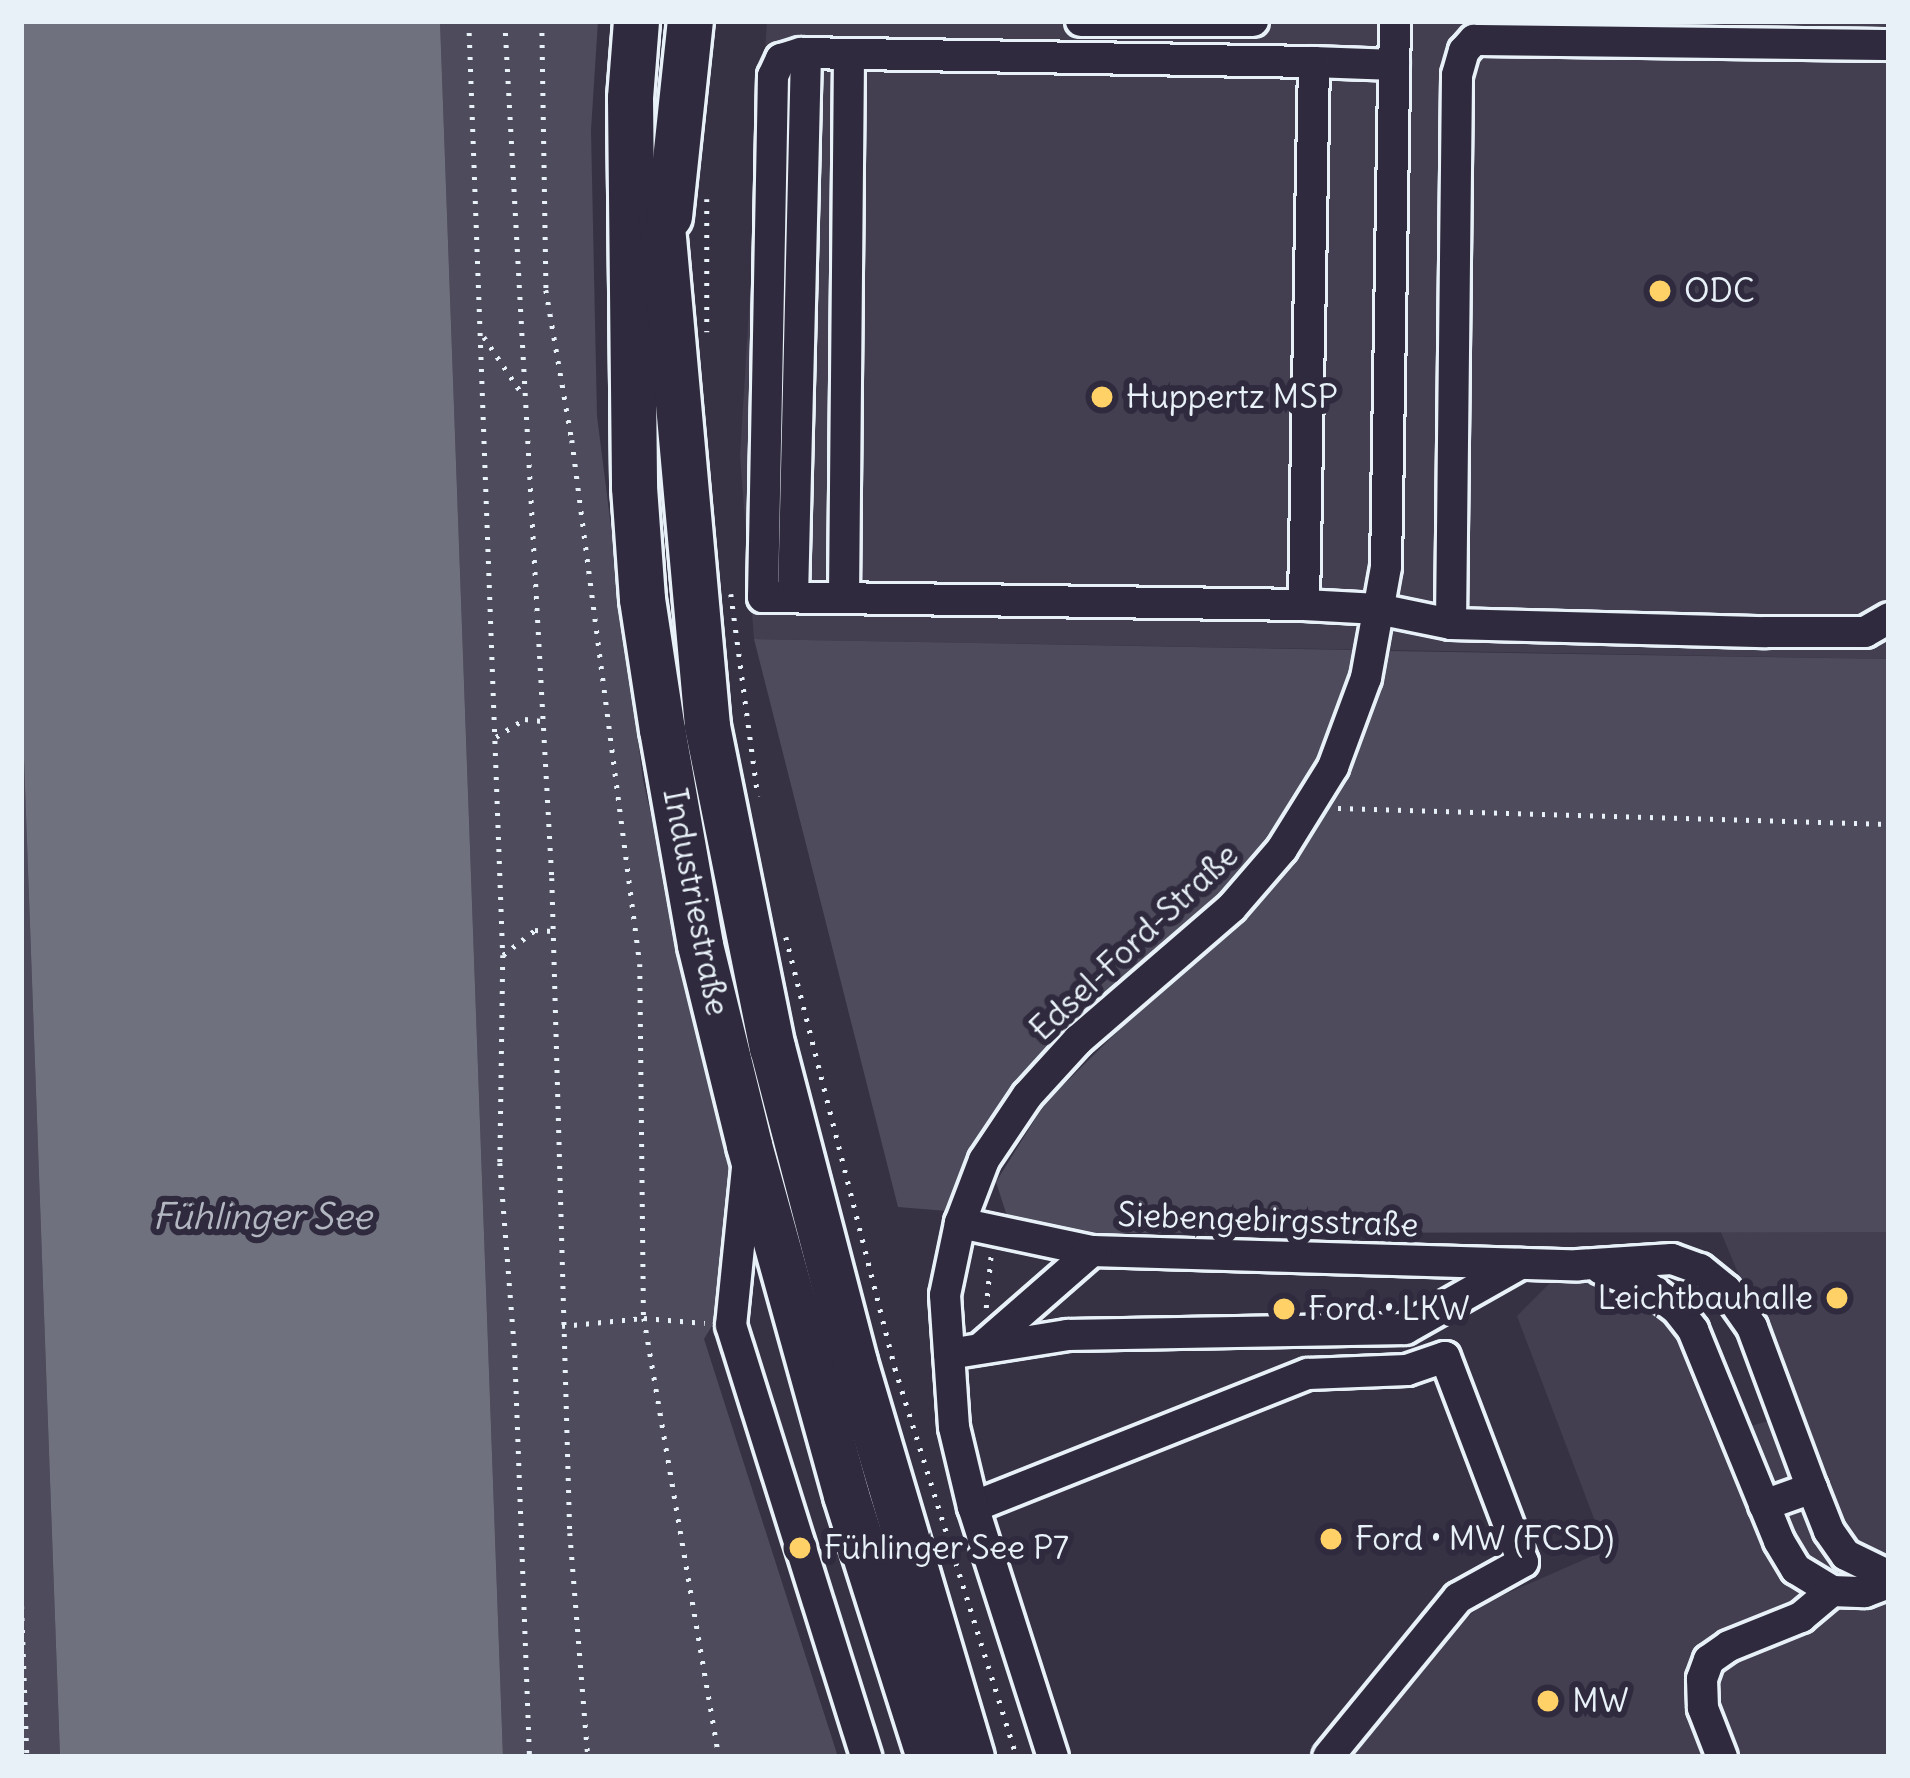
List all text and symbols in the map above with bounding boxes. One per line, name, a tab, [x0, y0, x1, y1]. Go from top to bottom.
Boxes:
place label: ODC	[1684, 271, 1755, 311]
marker: ODC	[1647, 278, 1673, 304]
place label: Huppertz MSP	[1126, 377, 1338, 417]
marker: Huppertz MSP	[1089, 384, 1115, 410]
street label: Industriestraße	[655, 785, 737, 1019]
street label: Edsel-Ford-Straße	[1022, 835, 1246, 1049]
water label: Fühlinger See	[152, 1195, 372, 1239]
street label: Siebengebirgsstraße	[1117, 1195, 1419, 1245]
place label: Leichtbauhalle	[1598, 1278, 1813, 1318]
marker: Leichtbauhalle	[1824, 1285, 1850, 1311]
place label: Ford • LKW	[1308, 1289, 1470, 1329]
marker: Ford • LKW	[1271, 1296, 1297, 1322]
place label: Ford • MW (FCSD)	[1355, 1519, 1614, 1559]
marker: Ford • MW (FCSD)	[1318, 1526, 1344, 1552]
place label: Fühlinger See P7	[824, 1528, 1069, 1568]
marker: Fühlinger See P7	[787, 1535, 813, 1561]
place label: MW	[1572, 1681, 1629, 1721]
marker: MW	[1535, 1688, 1561, 1714]

